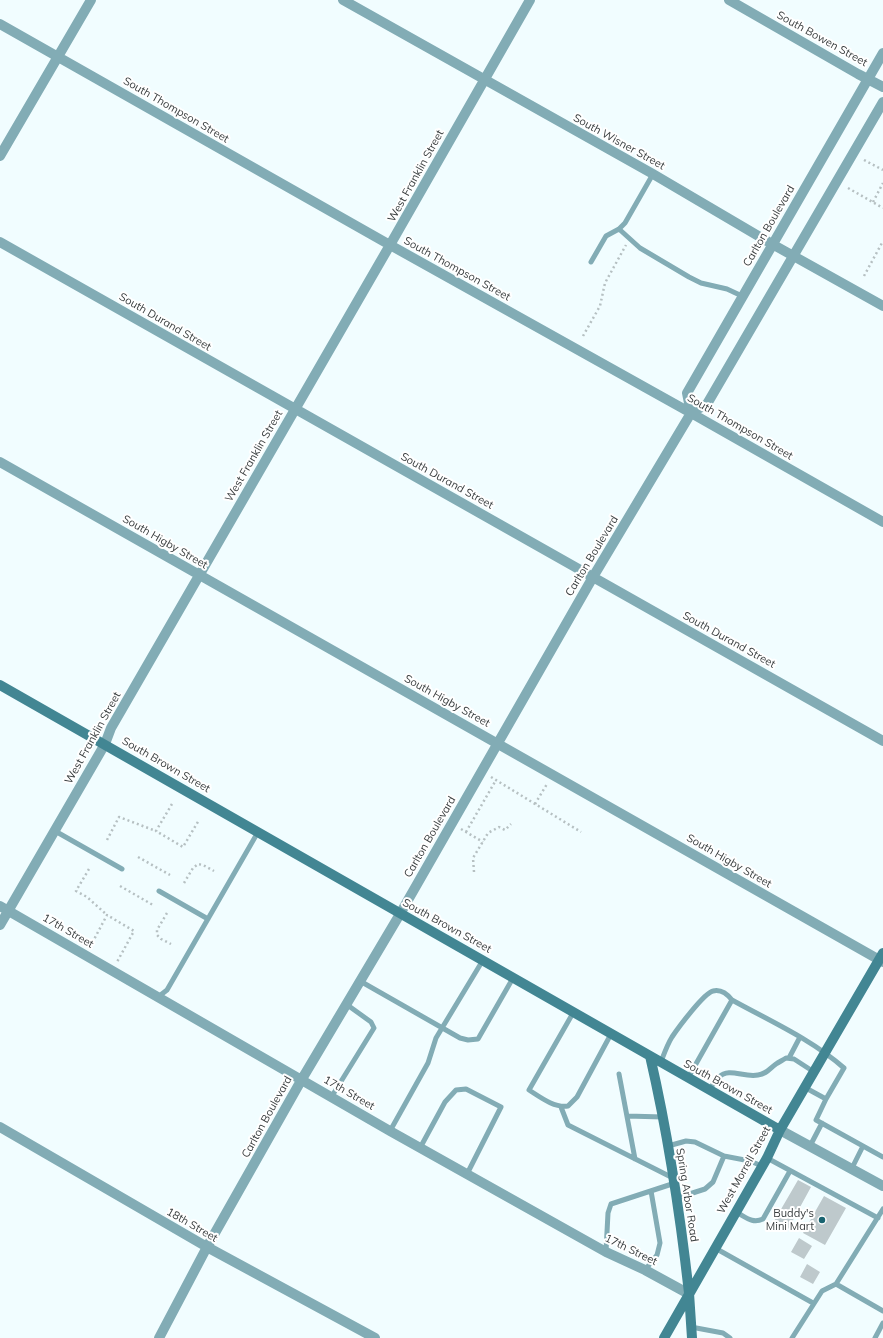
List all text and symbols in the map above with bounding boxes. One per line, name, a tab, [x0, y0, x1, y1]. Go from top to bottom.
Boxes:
street label: South Bowen Street	[774, 9, 870, 69]
street label: South Thompson Street	[121, 74, 231, 146]
street label: South Wisner Street	[571, 111, 667, 173]
street label: West Franklin Street	[385, 128, 447, 224]
street label: Carlton Boulevard	[740, 183, 798, 269]
street label: South Thompson Street	[401, 234, 513, 304]
street label: South Durand Street	[117, 290, 213, 354]
street label: South Thompson Street	[685, 391, 795, 463]
street label: West Franklin Street	[222, 408, 286, 504]
street label: South Durand Street	[398, 450, 496, 512]
street label: South Higby Street	[120, 512, 210, 572]
street label: Carlton Boulevard	[563, 513, 621, 599]
street label: South Durand Street	[680, 609, 778, 671]
street label: South Higby Street	[402, 672, 492, 730]
street label: West Franklin Street	[62, 690, 124, 786]
street label: South Brown Street	[120, 734, 212, 796]
street label: Carlton Boulevard	[401, 794, 459, 880]
street label: South Higby Street	[684, 831, 774, 891]
street label: South Brown Street	[400, 896, 494, 956]
street label: 17th Street	[40, 911, 96, 951]
street label: South Brown Street	[681, 1057, 775, 1117]
street label: 17th Street	[321, 1073, 377, 1113]
street label: Carlton Boulevard	[239, 1074, 295, 1160]
street label: West Morrell Street	[715, 1124, 773, 1216]
street label: Spring Arbor Road	[673, 1147, 701, 1243]
street label: 18th Street	[164, 1205, 220, 1245]
place label: Buddy's Mini Mart	[766, 1207, 814, 1233]
marker: Buddy's Mini Mart	[817, 1215, 827, 1225]
street label: 17th Street	[603, 1232, 659, 1268]

